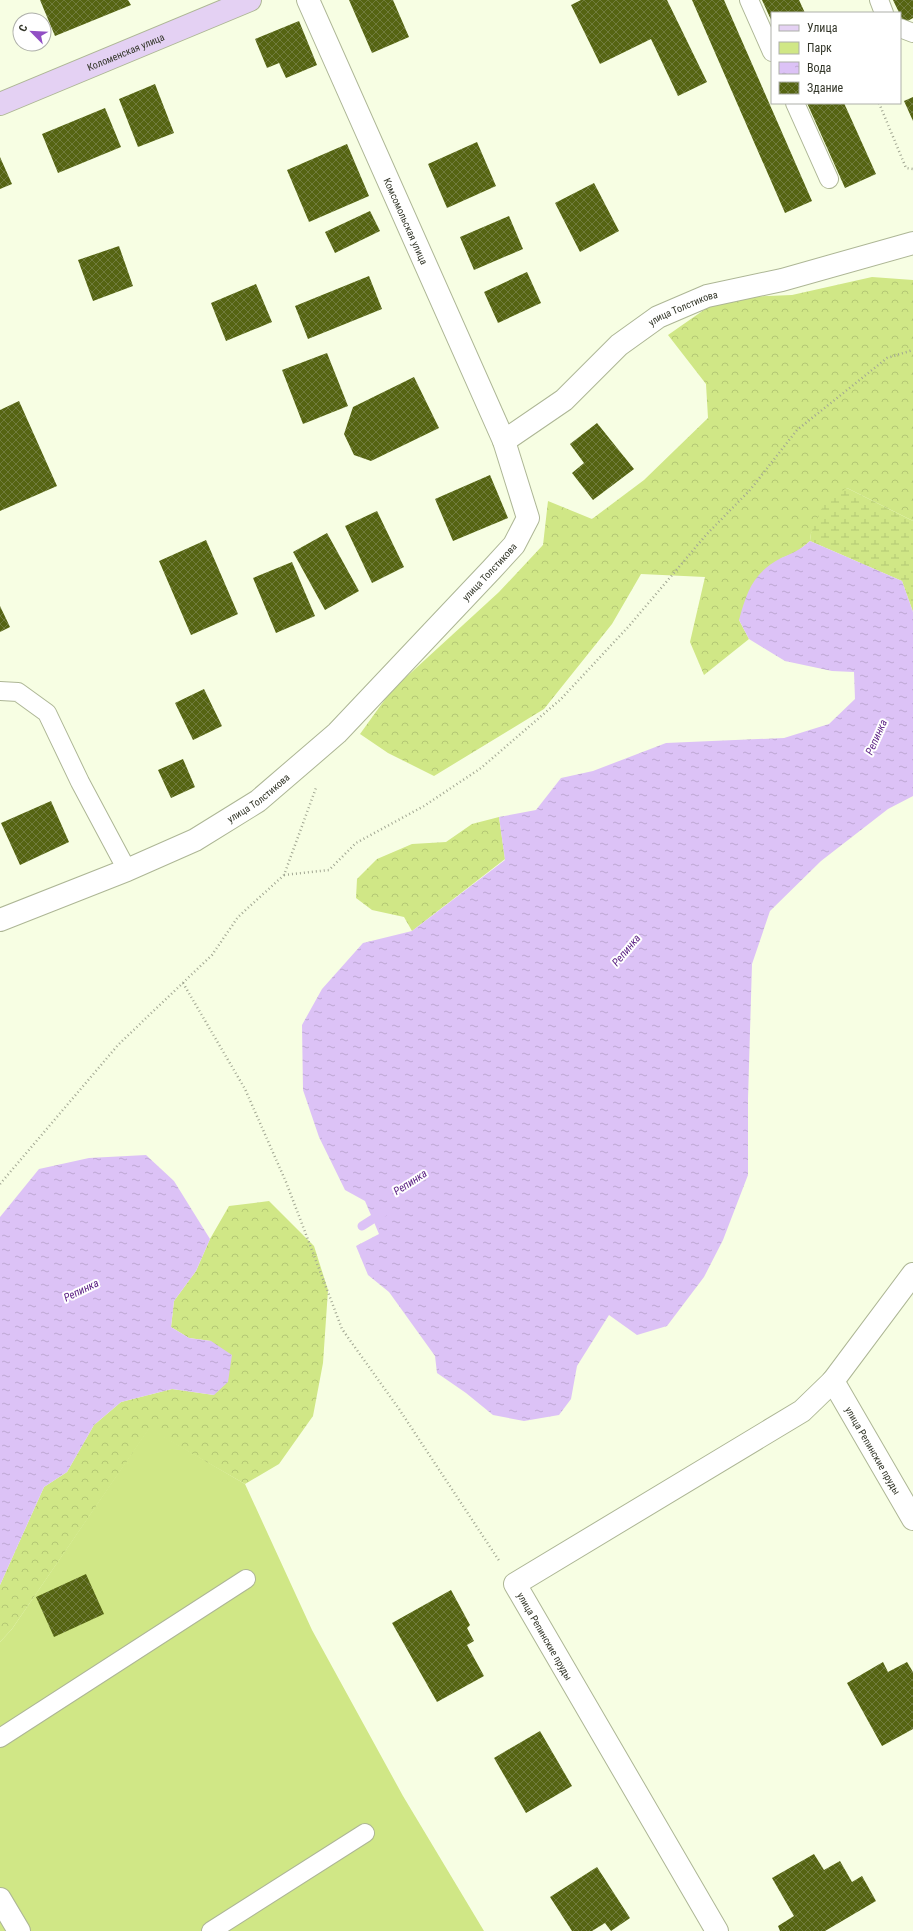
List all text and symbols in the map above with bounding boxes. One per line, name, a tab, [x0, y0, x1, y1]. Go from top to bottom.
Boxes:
north arrow	[12, 12, 52, 52]
legend	[771, 12, 901, 104]
text: Улица	[807, 21, 838, 35]
text: С	[16, 23, 31, 34]
street label: Коломенская улица	[86, 31, 166, 73]
text: Парк	[807, 41, 832, 55]
text: Вода	[807, 61, 832, 75]
text: Здание	[807, 81, 844, 95]
street label: Комсомольская улица	[382, 176, 430, 266]
street label: улица Толстикова	[646, 289, 719, 328]
street label: улица Толстикова	[460, 541, 519, 603]
water label: Репинка	[863, 717, 890, 757]
street label: улица Толстикова	[225, 771, 292, 825]
water label: Репинка	[609, 932, 643, 969]
water label: Репинка	[391, 1167, 429, 1198]
water label: Репинка	[62, 1276, 101, 1304]
street label: улица Репинские пруды	[843, 1405, 902, 1496]
street label: улица Репинские пруды	[515, 1590, 574, 1682]

